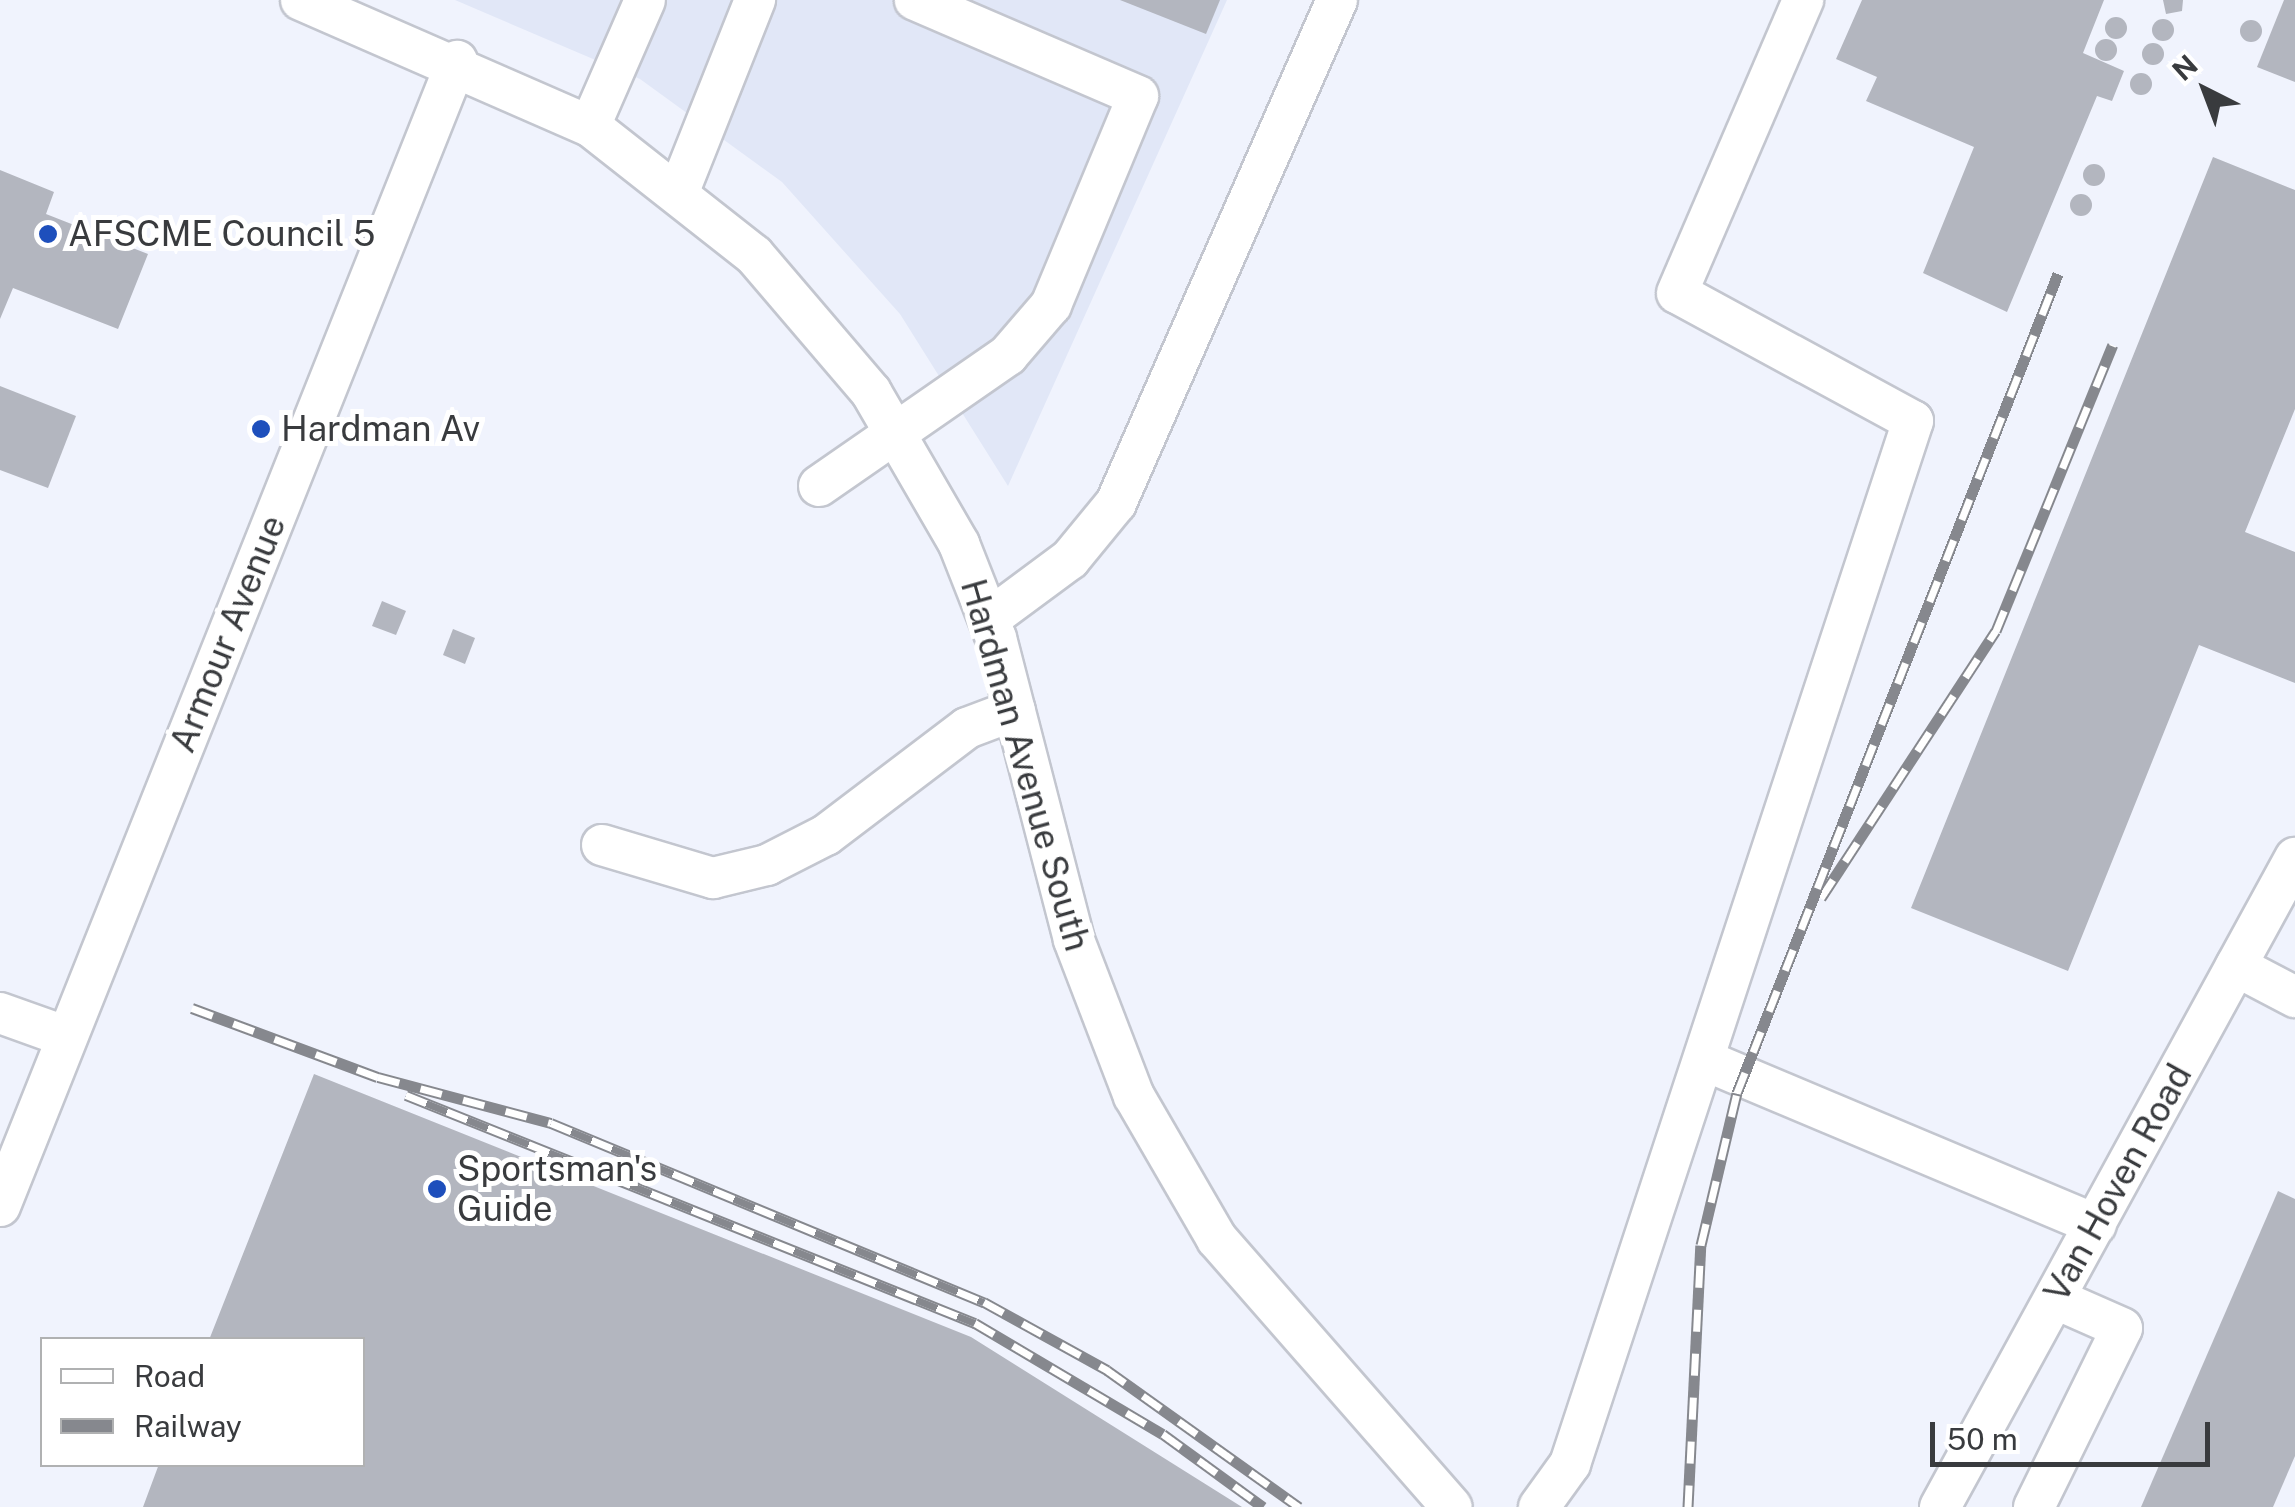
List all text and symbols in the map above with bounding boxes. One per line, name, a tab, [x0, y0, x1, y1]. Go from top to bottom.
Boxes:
north arrow	[2155, 40, 2255, 140]
text: N	[2165, 48, 2204, 87]
place label: AFSCME Council 5	[68, 213, 375, 255]
marker: AFSCME Council 5	[37, 223, 59, 245]
place label: Hardman Av	[281, 408, 480, 450]
marker: Hardman Av	[250, 418, 272, 440]
street label: Armour Avenue	[161, 510, 295, 758]
street label: Hardman Avenue South	[952, 574, 1098, 956]
street label: Van Hoven Road	[2035, 1057, 2201, 1309]
place label: Sportsman's Guide	[457, 1148, 657, 1230]
marker: Sportsman's Guide	[426, 1178, 448, 1200]
legend	[40, 1337, 365, 1467]
text: Road	[134, 1358, 205, 1394]
scale bar	[1935, 1402, 2215, 1464]
text: Railway	[134, 1408, 242, 1444]
text: 50 m	[1947, 1421, 2018, 1457]

